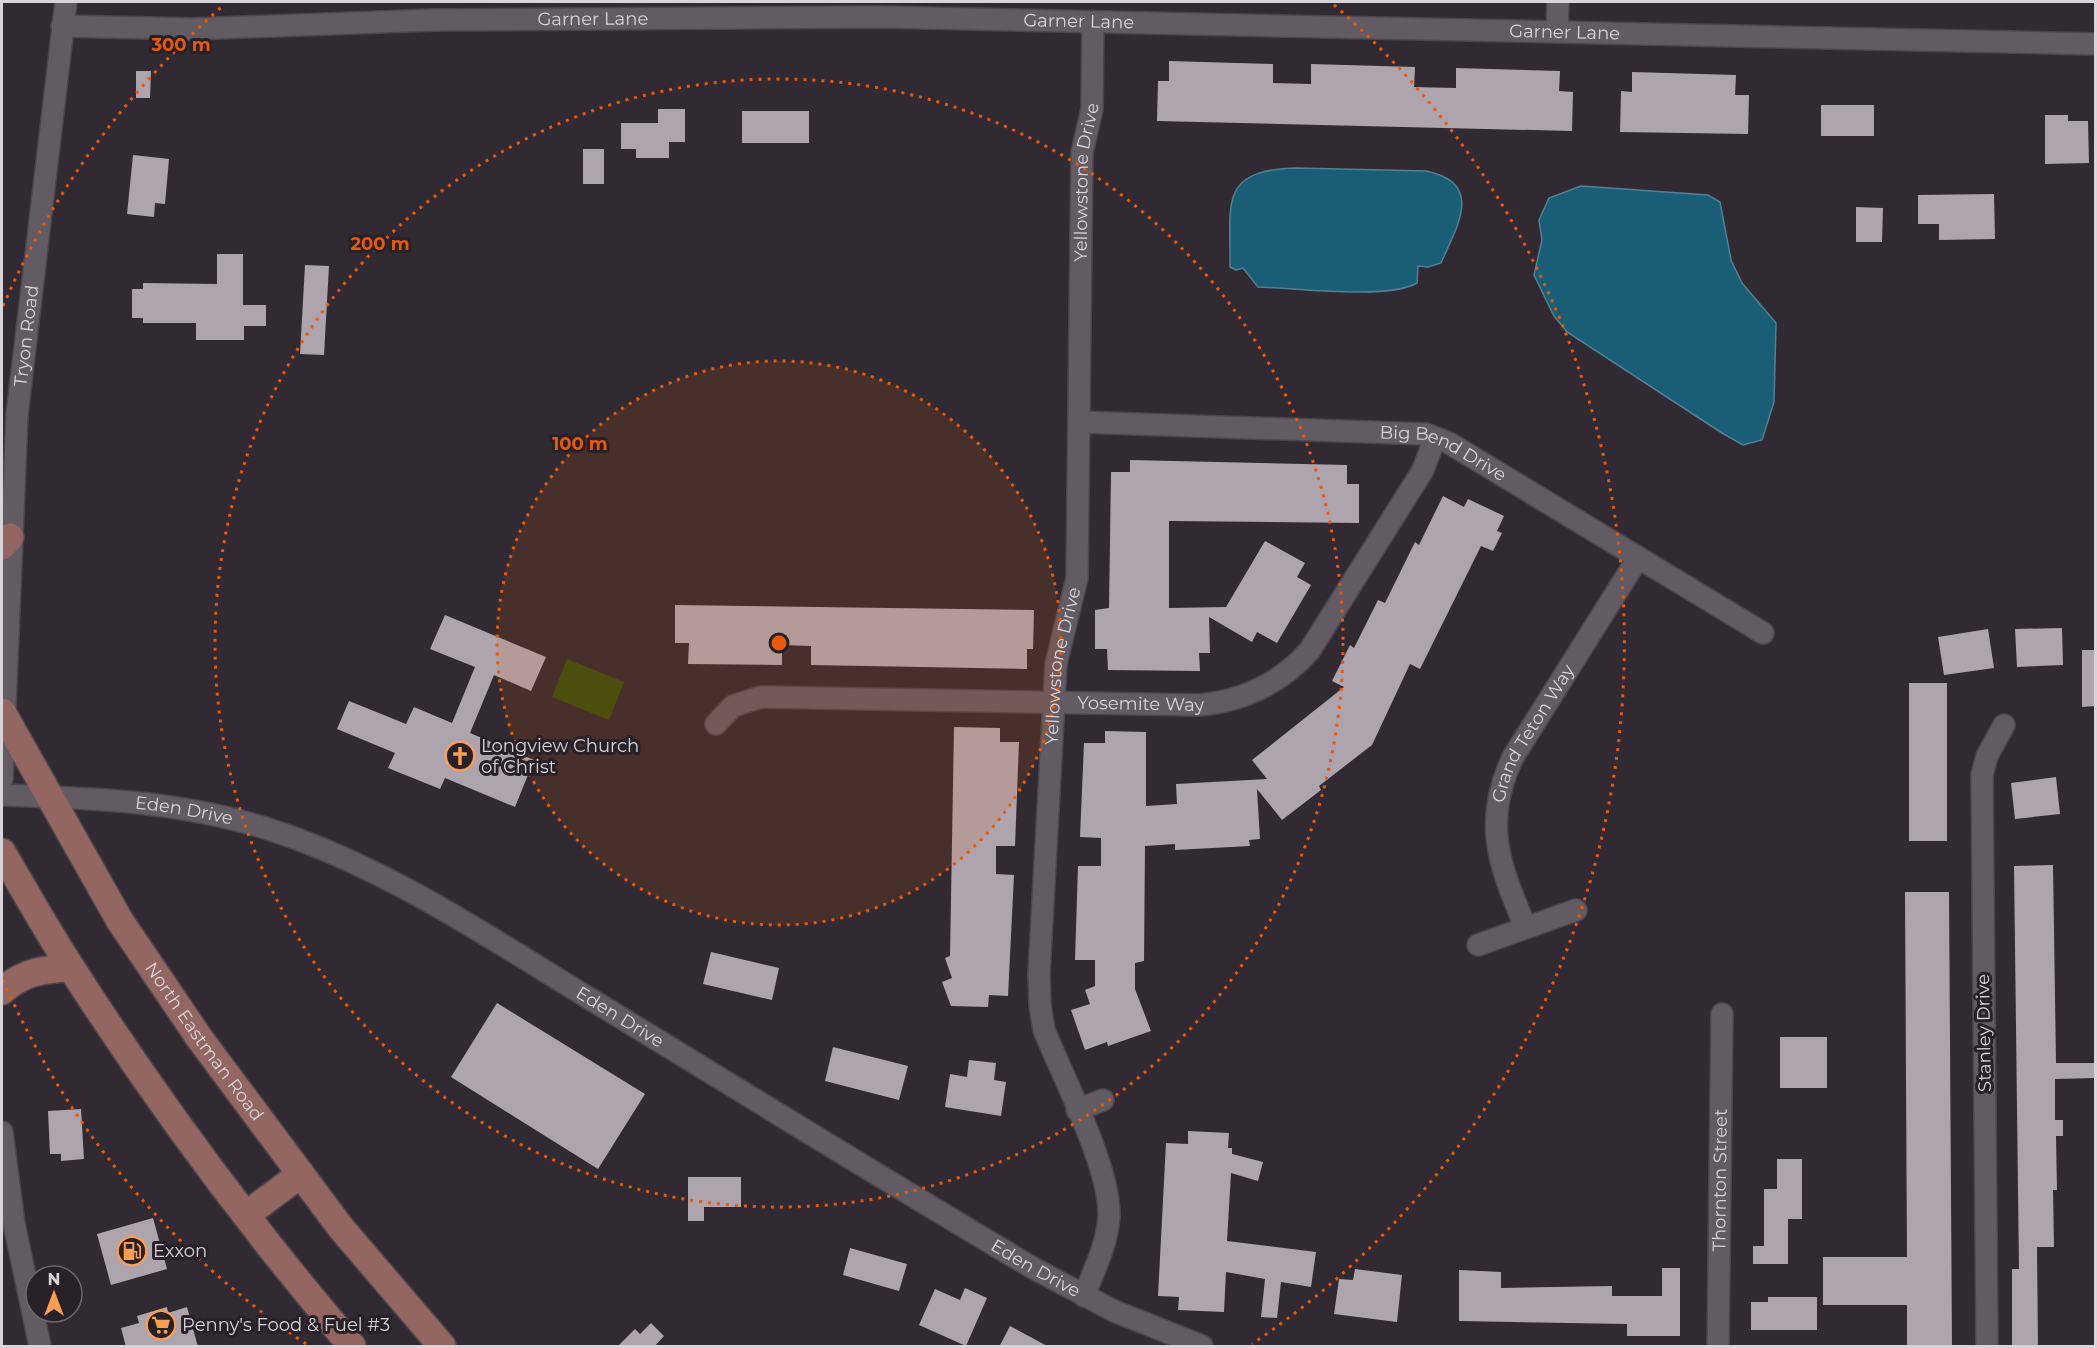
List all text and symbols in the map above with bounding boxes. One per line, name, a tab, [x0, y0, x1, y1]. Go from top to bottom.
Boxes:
street label: Garner Lane	[537, 8, 648, 30]
street label: Garner Lane	[1023, 9, 1135, 34]
street label: Garner Lane	[1509, 20, 1620, 44]
text: 300 m	[150, 34, 211, 56]
street label: Yellowstone Drive	[1070, 103, 1103, 262]
text: 200 m	[350, 233, 410, 255]
street label: Tryon Road	[9, 284, 43, 388]
street label: Big Bend Drive	[1379, 421, 1511, 486]
text: 100 m	[552, 433, 608, 455]
street label: Yellowstone Drive	[1041, 585, 1085, 745]
centre of rings	[769, 633, 789, 653]
street label: Grand Teton Way	[1487, 660, 1579, 804]
street label: Yosemite Way	[1077, 692, 1205, 716]
place label: Longview Church of Christ	[481, 735, 639, 778]
church icon: Longview Church of Christ	[444, 740, 476, 772]
street label: Eden Drive	[134, 792, 235, 830]
street label: North Eastman Road	[140, 958, 268, 1125]
street label: Stanley Drive	[1972, 974, 1996, 1092]
street label: Eden Drive	[572, 982, 668, 1052]
street label: Thornton Street	[1708, 1109, 1732, 1251]
street label: Eden Drive	[987, 1234, 1084, 1302]
fuel station icon: Exxon	[116, 1235, 148, 1267]
place label: Exxon	[153, 1240, 207, 1262]
north arrow	[24, 1264, 84, 1324]
text: N	[48, 1270, 60, 1289]
supermarket icon: Penny's Food & Fuel #3	[145, 1309, 177, 1341]
place label: Penny's Food & Fuel #3	[182, 1314, 390, 1336]

